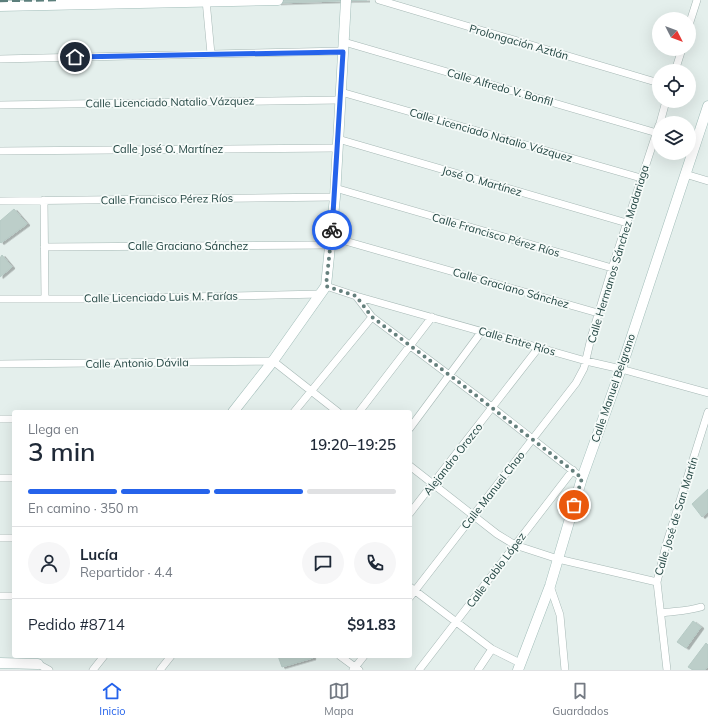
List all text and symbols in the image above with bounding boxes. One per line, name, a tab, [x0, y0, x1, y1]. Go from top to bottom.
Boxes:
north arrow	[652, 12, 696, 56]
map controls	[652, 12, 696, 160]
street label: Prolongación Aztlán	[468, 21, 570, 63]
pin	[58, 40, 92, 74]
icon: home	[64, 46, 86, 68]
button: locate	[652, 64, 696, 108]
street label: Calle Alfredo V. Bonfil	[445, 65, 555, 109]
street label: Calle Licenciado Natalio Vázquez	[85, 94, 255, 110]
street label: Calle Licenciado Natalio Vázquez	[408, 105, 574, 165]
button: layers	[652, 116, 696, 160]
street label: Calle José O. Martínez	[113, 142, 224, 156]
street label: José O. Martínez	[440, 163, 524, 199]
street label: Calle Hermanos Sánchez Madariaga	[584, 163, 652, 345]
street label: Calle Francisco Pérez Ríos	[101, 191, 233, 207]
courier	[312, 210, 352, 250]
street label: Calle Francisco Pérez Ríos	[430, 210, 562, 260]
icon: bike	[321, 219, 343, 241]
street label: Calle Graciano Sánchez	[128, 239, 248, 253]
street label: Calle Graciano Sánchez	[451, 265, 571, 311]
street label: Calle Licenciado Luis M. Farías	[84, 289, 238, 305]
street label: Calle Entre Ríos	[477, 323, 557, 359]
street label: Calle Manuel Belgrano	[588, 332, 638, 444]
street label: Calle Antonio Dávila	[85, 355, 189, 371]
street label: Alejandro Orozco	[420, 420, 486, 498]
text: Llega en	[28, 421, 79, 437]
text: 3 min	[28, 435, 96, 468]
text: 19:20–19:25	[309, 435, 396, 454]
street label: Calle Manuel Chao	[458, 448, 528, 532]
street label: Calle José de San Martín	[651, 455, 701, 577]
pin	[557, 488, 591, 522]
icon: bag	[563, 494, 585, 516]
text: En camino · 350 m	[28, 500, 138, 516]
street label: Calle Pablo López	[463, 529, 529, 610]
button: person	[28, 542, 70, 584]
button: chat	[302, 542, 344, 584]
button: phone	[354, 542, 396, 584]
text: Lucía	[80, 545, 118, 564]
text: Repartidor · 4.4	[80, 564, 173, 580]
text: Pedido #8714	[28, 615, 125, 634]
text: $91.83	[347, 615, 396, 634]
tab: Inicio	[99, 680, 126, 718]
tab: Mapa	[324, 680, 354, 718]
tab: Guardados	[552, 680, 609, 718]

